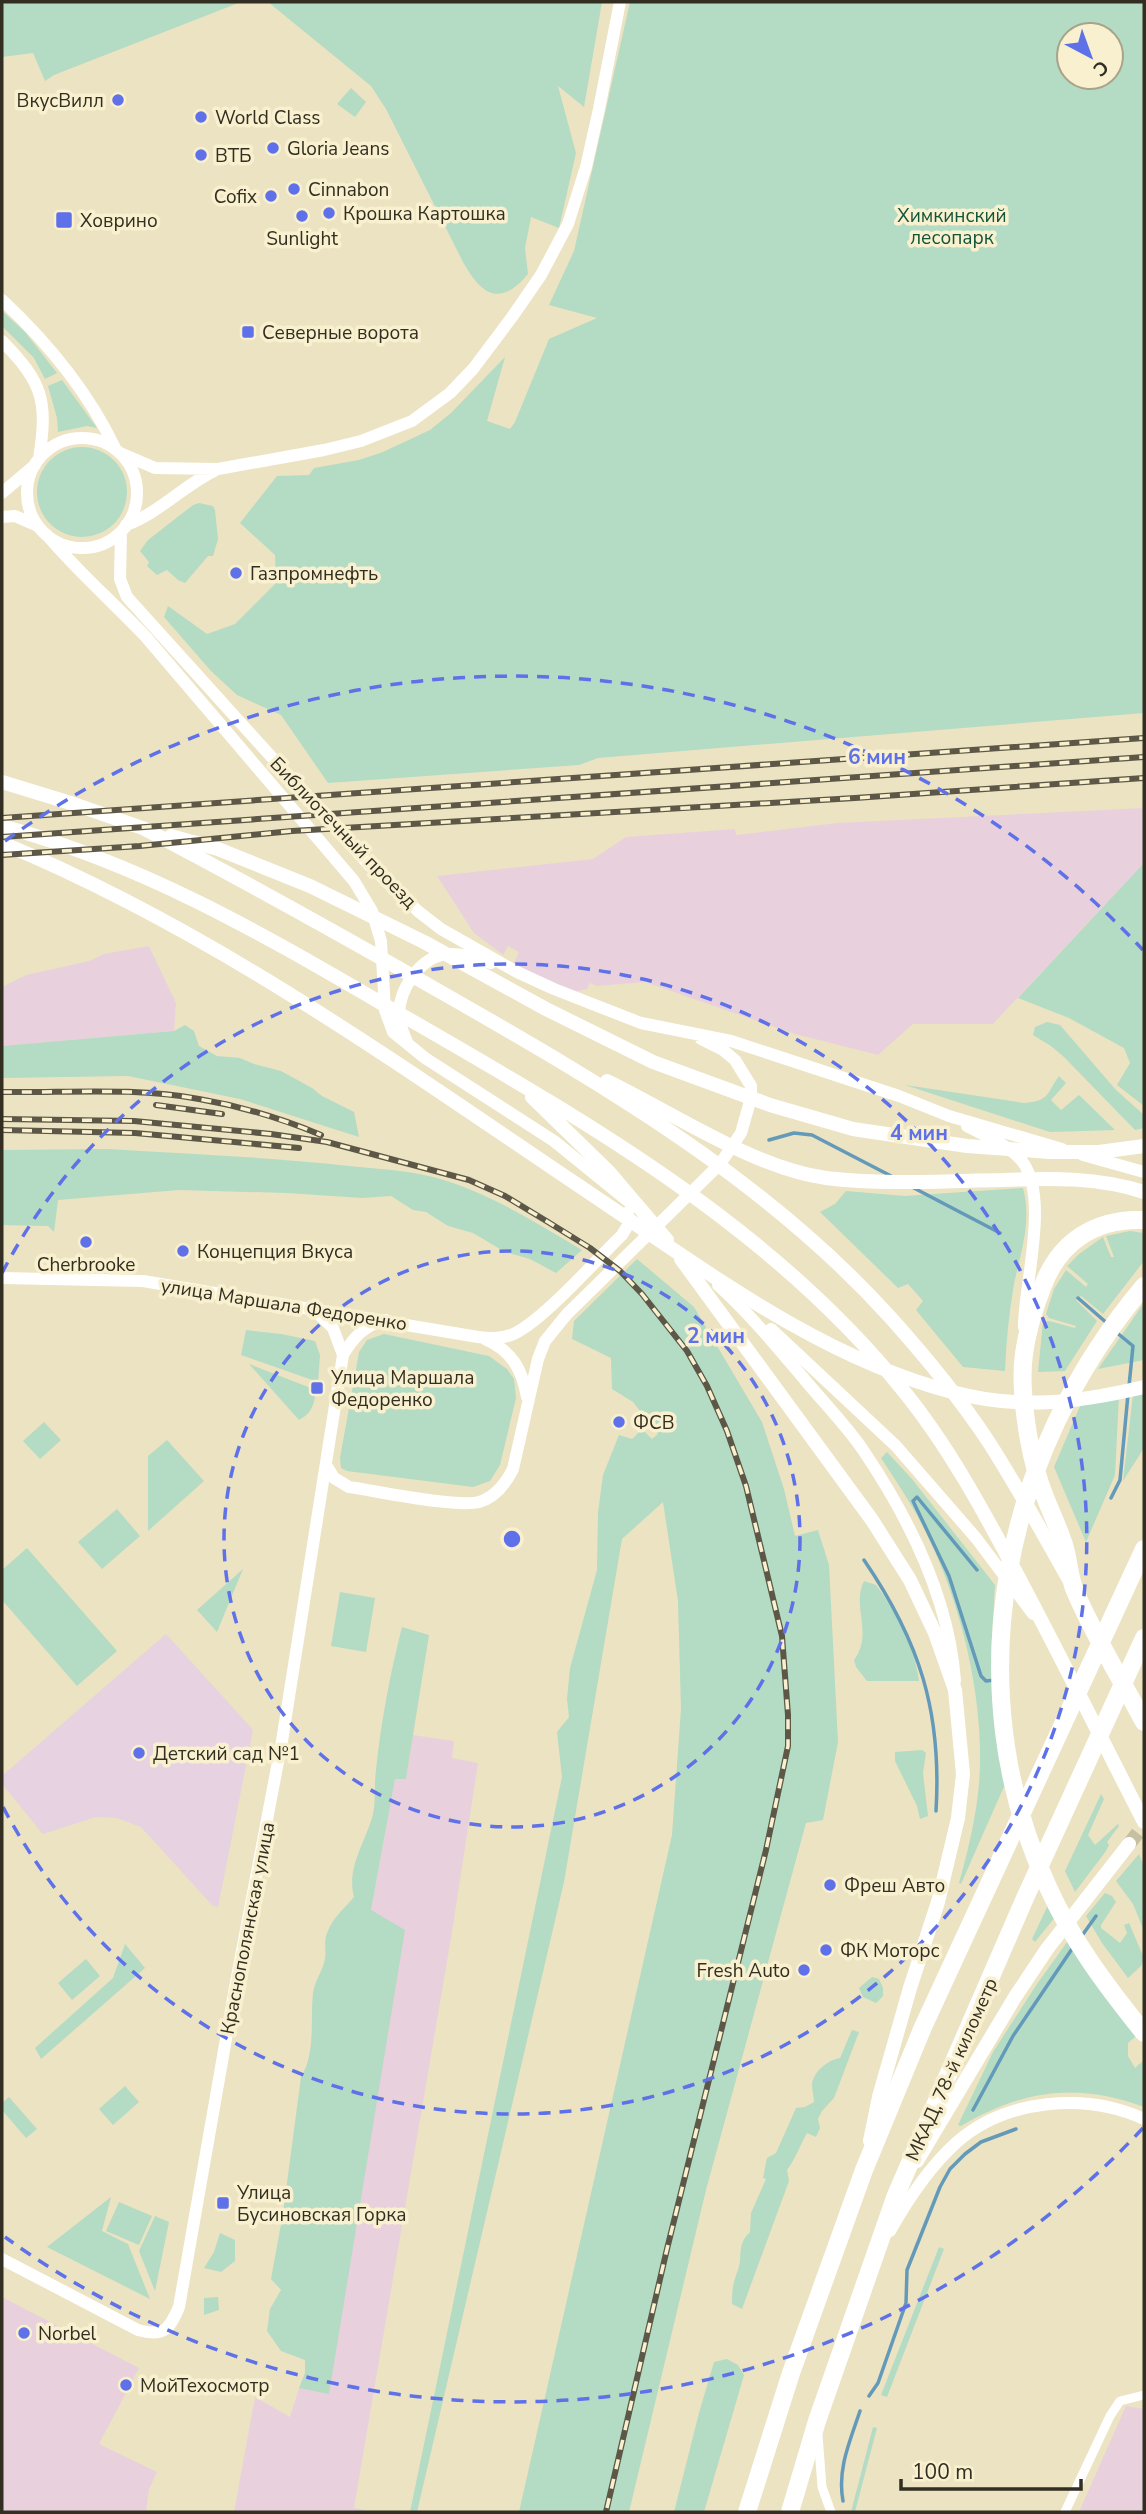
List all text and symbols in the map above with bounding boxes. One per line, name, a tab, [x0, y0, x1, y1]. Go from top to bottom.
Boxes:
north arrow	[1055, 21, 1125, 91]
text: С	[1087, 54, 1114, 82]
place label: ВкусВилл	[17, 88, 104, 114]
marker: ВкусВилл	[110, 92, 126, 108]
place label: World Class	[215, 105, 320, 131]
marker: World Class	[193, 109, 209, 125]
place label: Gloria Jeans	[287, 136, 389, 162]
marker: Gloria Jeans	[265, 140, 281, 156]
place label: ВТБ	[215, 143, 252, 169]
marker: ВТБ	[193, 147, 209, 163]
place label: Cinnabon	[308, 177, 389, 203]
marker: Cinnabon	[286, 181, 302, 197]
place label: Cofix	[214, 184, 257, 210]
marker: Cofix	[263, 188, 279, 204]
place label: Крошка Картошка	[343, 201, 506, 227]
park label: Химкинский лесопарк	[897, 203, 1007, 251]
marker: Крошка Картошка	[321, 205, 337, 221]
place label: Ховрино	[80, 208, 158, 234]
marker: Sunlight	[294, 208, 310, 224]
marker: Ховрино	[54, 210, 74, 230]
place label: Sunlight	[266, 226, 338, 252]
place label: Северные ворота	[262, 320, 419, 346]
marker: Северные ворота	[240, 324, 256, 340]
place label: Газпромнефть	[250, 561, 378, 587]
marker: Газпромнефть	[228, 565, 244, 581]
text: 6 мин	[848, 743, 906, 771]
street label: Библиотечный проезд	[264, 751, 423, 914]
text: 4 мин	[890, 1119, 948, 1147]
marker: Cherbrooke	[78, 1234, 94, 1250]
place label: Концепция Вкуса	[197, 1239, 353, 1265]
marker: Концепция Вкуса	[175, 1243, 191, 1259]
place label: Cherbrooke	[37, 1252, 135, 1278]
street label: улица Маршала Федоренко	[159, 1273, 409, 1337]
text: 2 мин	[687, 1322, 745, 1350]
place label: Улица Маршала Федоренко	[330, 1365, 475, 1413]
marker: Улица Маршала Федоренко	[309, 1380, 325, 1396]
place label: ФСВ	[633, 1410, 675, 1436]
marker: ФСВ	[611, 1414, 627, 1430]
centre of rings	[500, 1527, 524, 1551]
place label: Детский сад №1	[153, 1741, 300, 1767]
marker: Детский сад №1	[131, 1745, 147, 1761]
street label: Краснополянская улица	[215, 1820, 281, 2037]
place label: Фреш Авто	[844, 1873, 945, 1899]
marker: Фреш Авто	[822, 1877, 838, 1893]
place label: ФК Моторс	[840, 1938, 940, 1964]
marker: ФК Моторс	[818, 1942, 834, 1958]
place label: Fresh Auto	[697, 1958, 790, 1984]
marker: Fresh Auto	[796, 1962, 812, 1978]
street label: МКАД, 78-й километр	[900, 1974, 1004, 2165]
place label: Улица Бусиновская Горка	[236, 2180, 406, 2228]
marker: Улица Бусиновская Горка	[215, 2195, 231, 2211]
place label: Norbel	[38, 2321, 97, 2347]
marker: Norbel	[16, 2325, 32, 2341]
place label: МойТехосмотр	[140, 2373, 270, 2399]
marker: МойТехосмотр	[118, 2377, 134, 2393]
scale bar	[901, 2448, 1081, 2492]
text: 100 m	[912, 2458, 973, 2486]

